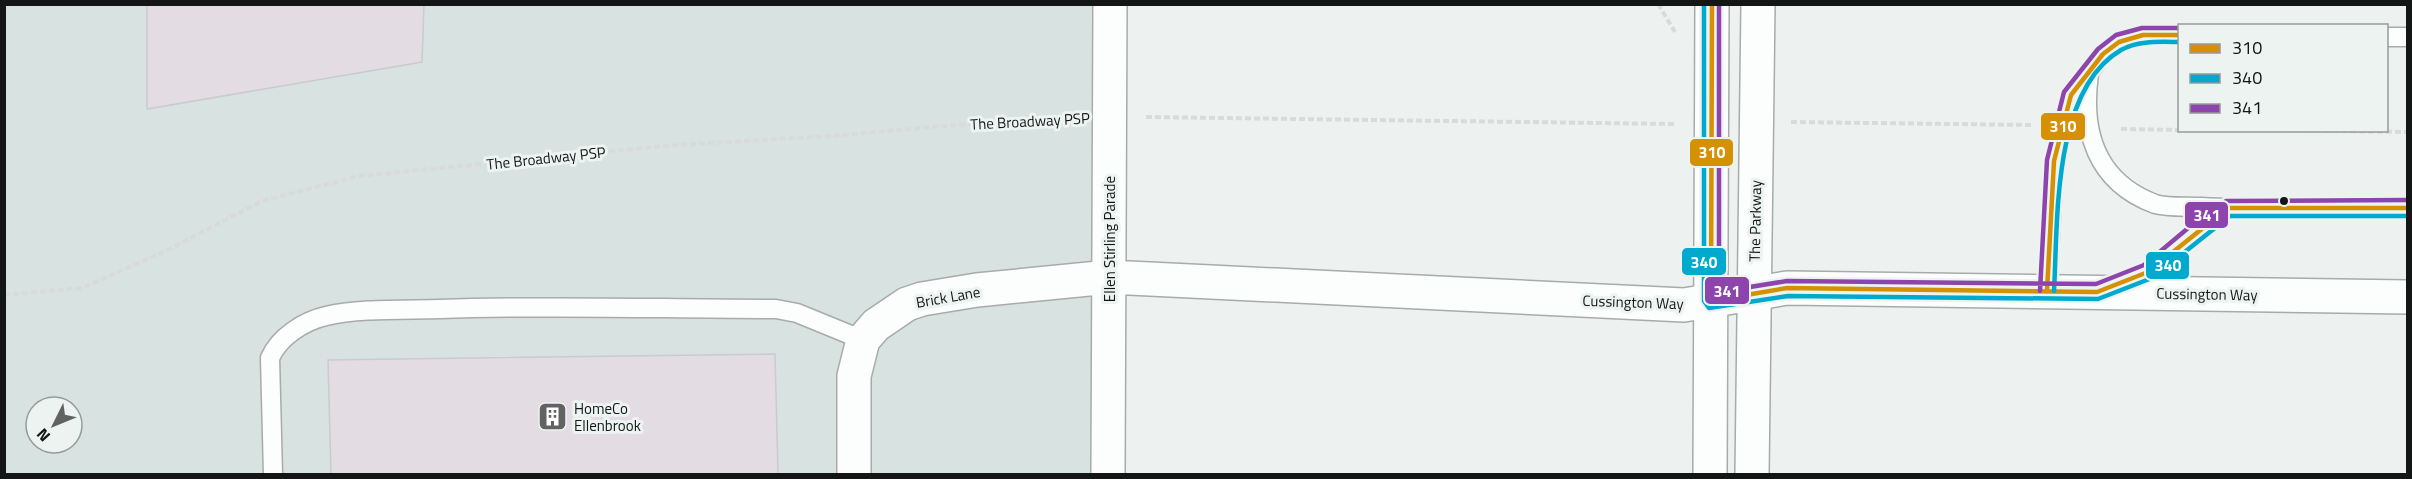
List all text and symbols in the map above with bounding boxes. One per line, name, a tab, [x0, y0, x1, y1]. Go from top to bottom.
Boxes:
legend	[2178, 24, 2388, 132]
text: 310	[2232, 34, 2262, 61]
text: 340	[2232, 64, 2262, 91]
text: 341	[2232, 94, 2262, 121]
street label: The Broadway PSP	[970, 106, 1090, 136]
line badge: 310	[2040, 112, 2086, 141]
text: 310	[2050, 114, 2076, 138]
line badge: 310	[1689, 138, 1734, 167]
street label: The Broadway PSP	[485, 140, 607, 176]
text: 310	[1699, 140, 1725, 164]
street label: Ellen Stirling Parade	[1098, 176, 1121, 302]
street label: The Parkway	[1743, 180, 1767, 262]
unlabelled marker	[2278, 195, 2290, 207]
line badge: 341	[2184, 201, 2229, 229]
text: 341	[2194, 203, 2220, 227]
line badge: 340	[1681, 247, 1727, 276]
text: 340	[1691, 250, 1717, 274]
line badge: 340	[2145, 251, 2190, 280]
text: 340	[2155, 253, 2181, 277]
line badge: 341	[1704, 276, 1750, 305]
text: 341	[1714, 279, 1740, 303]
street label: Brick Lane	[914, 280, 982, 314]
street label: Cussington Way	[2156, 282, 2258, 306]
street label: Cussington Way	[1582, 289, 1684, 315]
north arrow	[24, 395, 84, 455]
place label: HomeCo Ellenbrook	[574, 397, 641, 437]
building icon: HomeCo Ellenbrook	[537, 401, 569, 433]
text: N	[30, 423, 56, 447]

